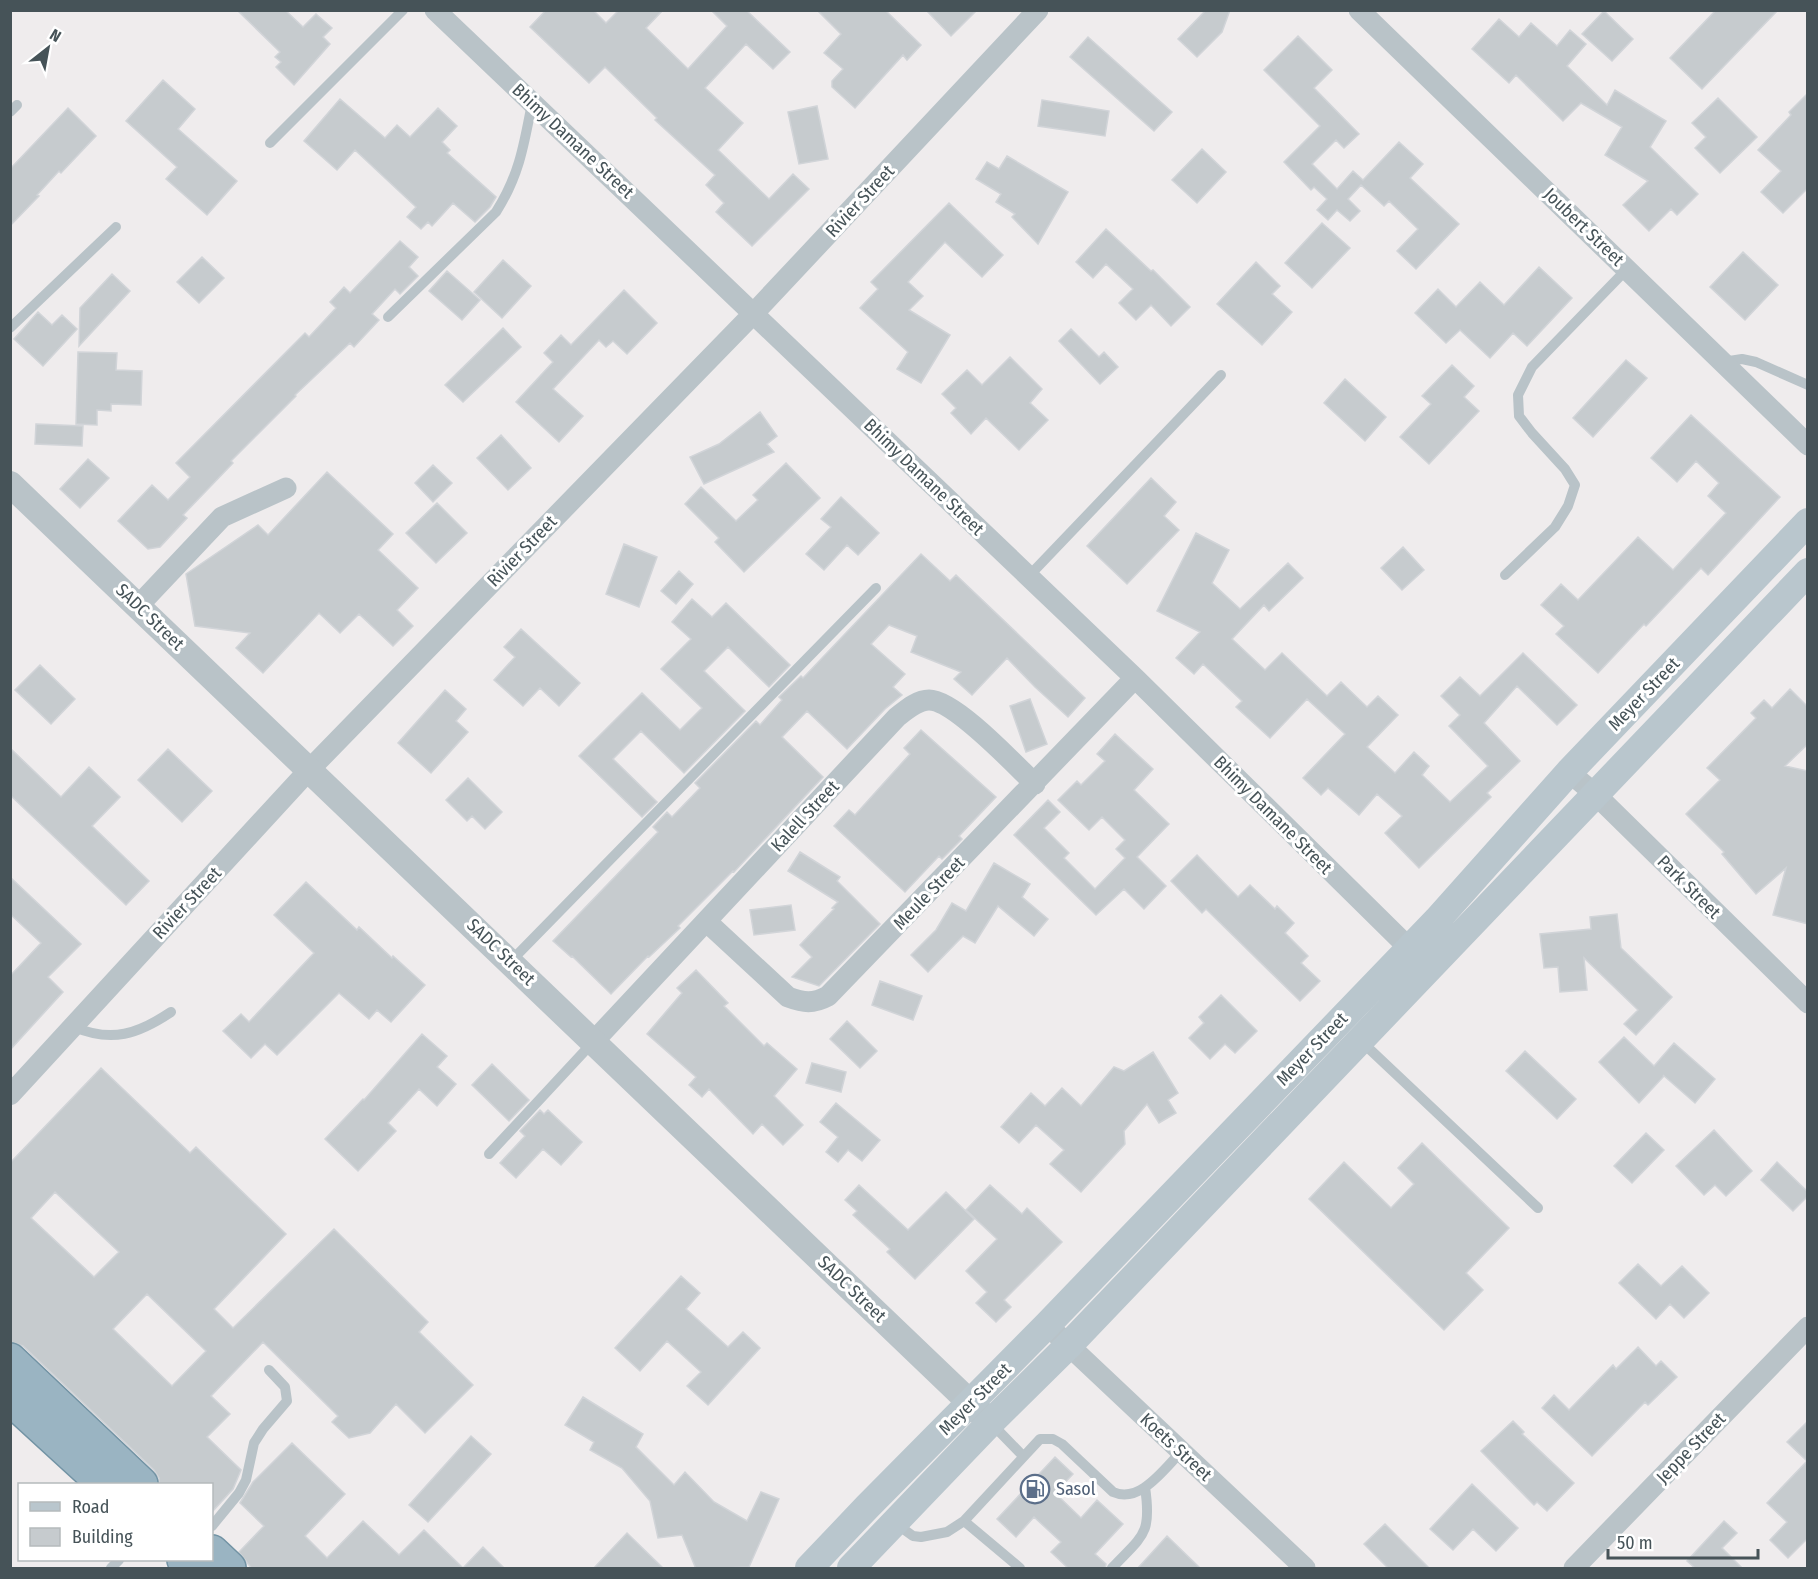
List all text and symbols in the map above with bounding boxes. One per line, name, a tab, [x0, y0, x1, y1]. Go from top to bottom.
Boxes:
north arrow	[18, 18, 78, 78]
text: N	[46, 25, 64, 46]
street label: Bhimy Damane Street	[508, 79, 639, 203]
street label: Rivier Street	[821, 160, 899, 242]
street label: Joubert Street	[1539, 183, 1629, 271]
street label: Bhimy Damane Street	[859, 414, 989, 540]
street label: Rivier Street	[483, 511, 561, 591]
street label: SADC Street	[111, 579, 189, 655]
street label: Meyer Street	[1604, 653, 1684, 735]
street label: Bhimy Damane Street	[1209, 751, 1337, 879]
street label: Kalell Street	[766, 776, 844, 856]
street label: Park Street	[1653, 851, 1725, 923]
street label: Meule Street	[889, 852, 969, 934]
street label: Rivier Street	[148, 862, 226, 944]
street label: SADC Street	[462, 914, 540, 990]
street label: Meyer Street	[1272, 1008, 1352, 1090]
street label: SADC Street	[813, 1251, 891, 1327]
street label: Meyer Street	[934, 1358, 1016, 1440]
street label: Koets Street	[1136, 1408, 1216, 1486]
street label: Jeppe Street	[1652, 1408, 1730, 1488]
fuel station icon: Sasol	[1019, 1473, 1051, 1505]
place label: Sasol	[1056, 1478, 1096, 1500]
legend	[18, 1483, 213, 1561]
text: Road	[72, 1496, 109, 1518]
scale bar	[1608, 1522, 1758, 1560]
text: Building	[72, 1526, 133, 1548]
text: 50 m	[1617, 1532, 1653, 1554]

